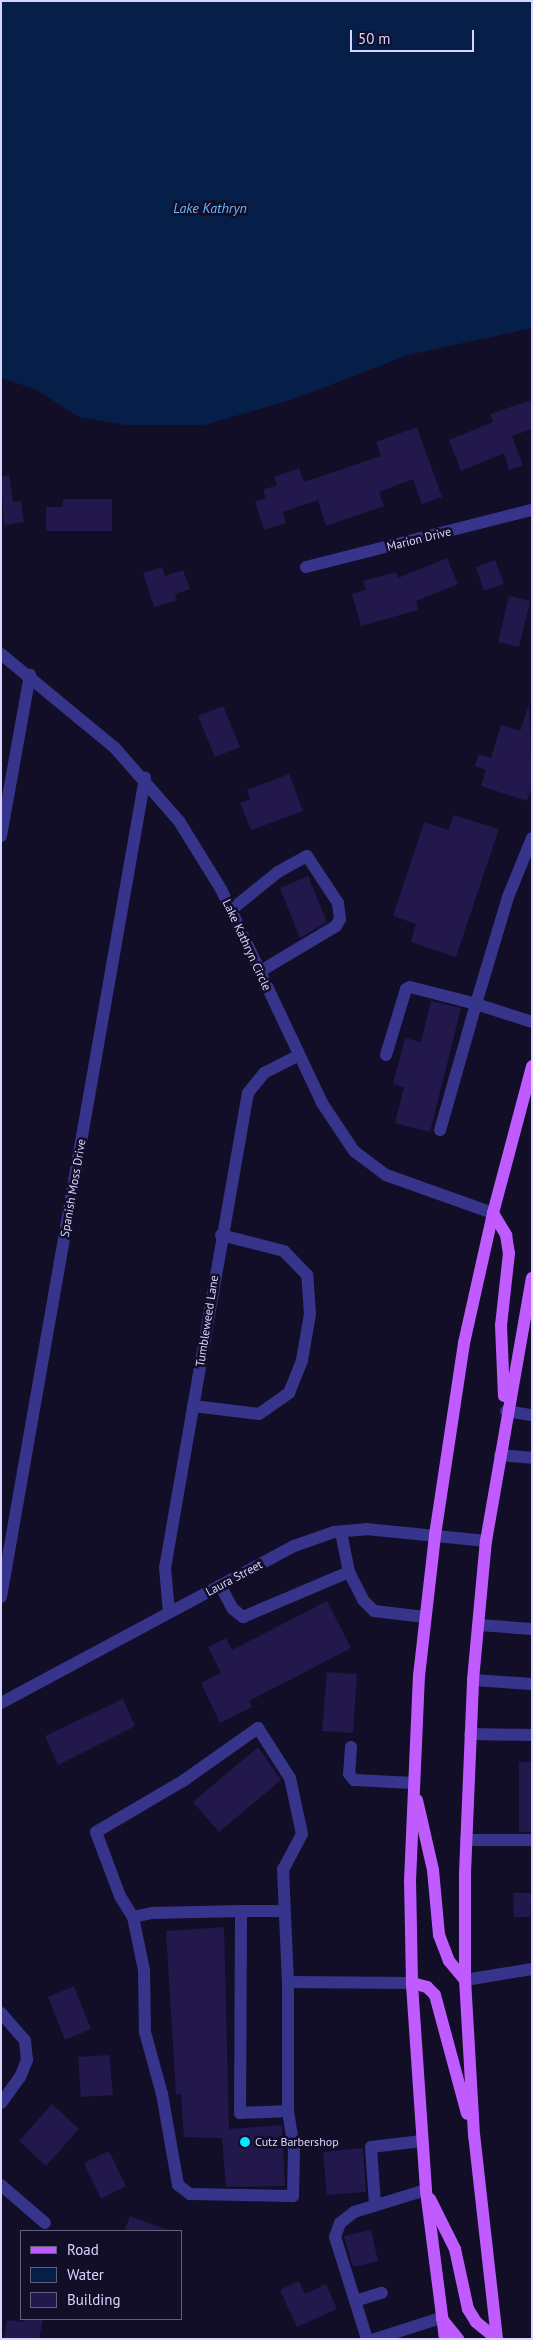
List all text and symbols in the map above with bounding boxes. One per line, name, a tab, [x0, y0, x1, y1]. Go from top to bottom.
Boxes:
scale bar	[353, 20, 477, 52]
text: 50 m	[358, 29, 391, 48]
water label: Lake Kathryn	[173, 200, 247, 216]
street label: Marion Drive	[385, 524, 453, 554]
street label: Lake Kathryn Circle	[220, 897, 274, 993]
street label: Spanish Moss Drive	[57, 1138, 89, 1238]
street label: Tumbleweed Lane	[193, 1274, 221, 1368]
street label: Laura Street	[203, 1557, 265, 1599]
place label: Cutz Barbershop	[255, 2135, 339, 2149]
marker: Cutz Barbershop	[239, 2136, 251, 2148]
legend	[20, 2230, 182, 2320]
text: Road	[67, 2240, 99, 2259]
text: Water	[67, 2265, 104, 2284]
text: Building	[67, 2290, 121, 2309]

